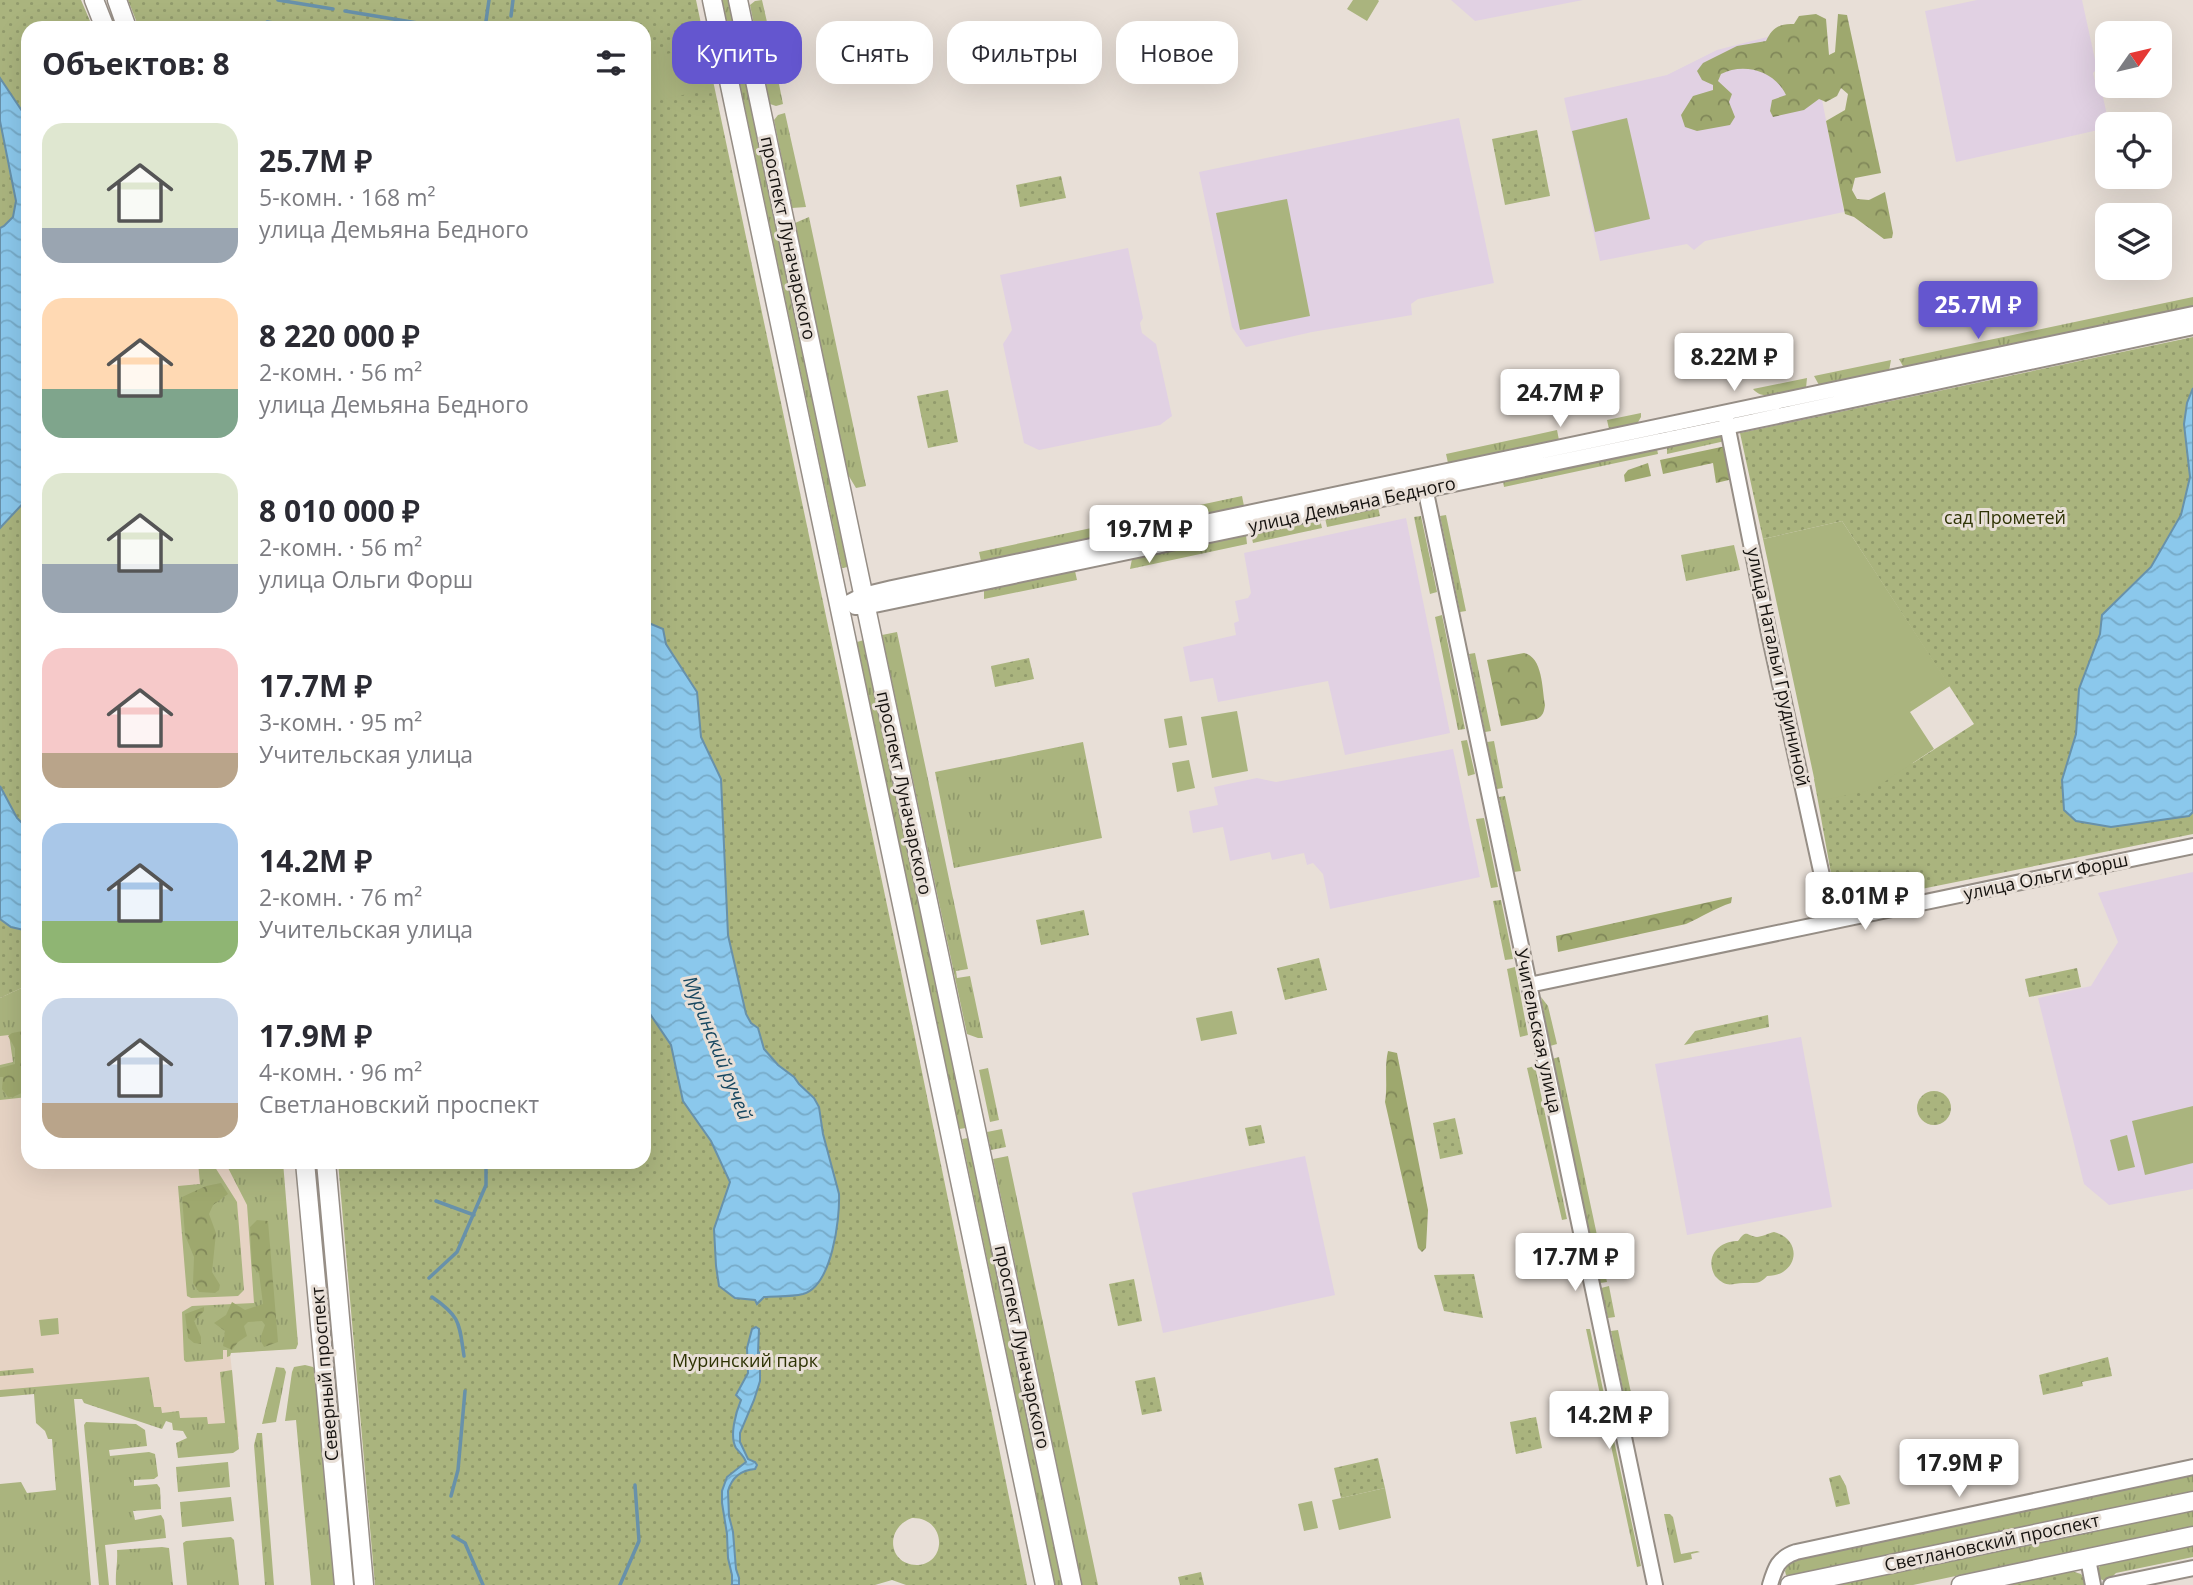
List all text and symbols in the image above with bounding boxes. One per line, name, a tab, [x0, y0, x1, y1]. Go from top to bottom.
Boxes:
chip: Купить	[672, 21, 802, 84]
chip: Снять	[816, 21, 933, 84]
chip: Фильтры	[947, 21, 1102, 84]
chip: Новое	[1116, 21, 1238, 84]
north arrow	[2095, 21, 2172, 98]
map controls	[2095, 21, 2172, 280]
text: Объектов: 8	[42, 43, 230, 84]
icon: filters	[592, 44, 630, 82]
button: locate	[2095, 112, 2172, 189]
street label: проспект Луначарского	[756, 134, 822, 342]
text: 25.7M ₽	[259, 140, 373, 181]
icon: home	[98, 151, 182, 235]
text: 5-комн. · 168 m²	[259, 181, 435, 213]
button: layers	[2095, 203, 2172, 280]
text: улица Демьяна Бедного	[259, 213, 529, 245]
pin: 25.7M ₽	[1913, 282, 2043, 341]
text: 25.7M ₽	[1934, 288, 2022, 320]
text: 8 220 000 ₽	[259, 315, 420, 356]
icon: home	[98, 326, 182, 410]
pin: 8.22M ₽	[1669, 334, 1799, 393]
text: 8.22M ₽	[1690, 340, 1778, 372]
text: 2-комн. · 56 m²	[259, 356, 422, 388]
pin: 24.7M ₽	[1495, 370, 1625, 429]
text: 24.7M ₽	[1516, 376, 1604, 408]
text: улица Демьяна Бедного	[259, 388, 529, 420]
street label: улица Демьяна Бедного	[1246, 470, 1458, 538]
text: 8 010 000 ₽	[259, 490, 420, 531]
icon: home	[98, 501, 182, 585]
pin: 19.7M ₽	[1084, 505, 1214, 565]
park label: сад Прометей	[1944, 505, 2066, 529]
text: 19.7M ₽	[1105, 512, 1193, 544]
text: 2-комн. · 56 m²	[259, 531, 422, 563]
street label: улица Натальи Грудининой	[1742, 545, 1816, 788]
text: улица Ольги Форш	[259, 563, 473, 595]
text: 17.7M ₽	[259, 665, 373, 706]
icon: home	[98, 676, 182, 760]
street label: проспект Луначарского	[872, 689, 938, 897]
text: 3-комн. · 95 m²	[259, 706, 422, 738]
text: Учительская улица	[259, 738, 473, 770]
text: 14.2M ₽	[259, 840, 373, 881]
street label: улица Ольги Форш	[1961, 847, 2130, 905]
icon: home	[98, 851, 182, 935]
pin: 8.01M ₽	[1800, 872, 1930, 932]
text: 8.01M ₽	[1821, 879, 1909, 911]
text: 2-комн. · 76 m²	[259, 881, 422, 913]
text: Учительская улица	[259, 913, 473, 945]
street label: Учительская улица	[1510, 946, 1568, 1115]
water label: Муринский ручей	[677, 972, 759, 1124]
text: 17.9M ₽	[259, 1015, 373, 1056]
icon: home	[98, 1026, 182, 1110]
text: 4-комн. · 96 m²	[259, 1056, 422, 1088]
text: Светлановский проспект	[259, 1088, 539, 1120]
pin: 17.7M ₽	[1510, 1234, 1640, 1293]
text: 17.7M ₽	[1531, 1240, 1619, 1272]
street label: проспект Луначарского	[990, 1243, 1056, 1451]
street label: Северный проспект	[304, 1285, 344, 1462]
park label: Муринский парк	[672, 1348, 819, 1372]
pin: 14.2M ₽	[1544, 1392, 1674, 1451]
text: 14.2M ₽	[1565, 1398, 1653, 1430]
pin: 17.9M ₽	[1894, 1440, 2024, 1499]
text: 17.9M ₽	[1915, 1446, 2003, 1478]
street label: Светлановский проспект	[1882, 1507, 2102, 1577]

